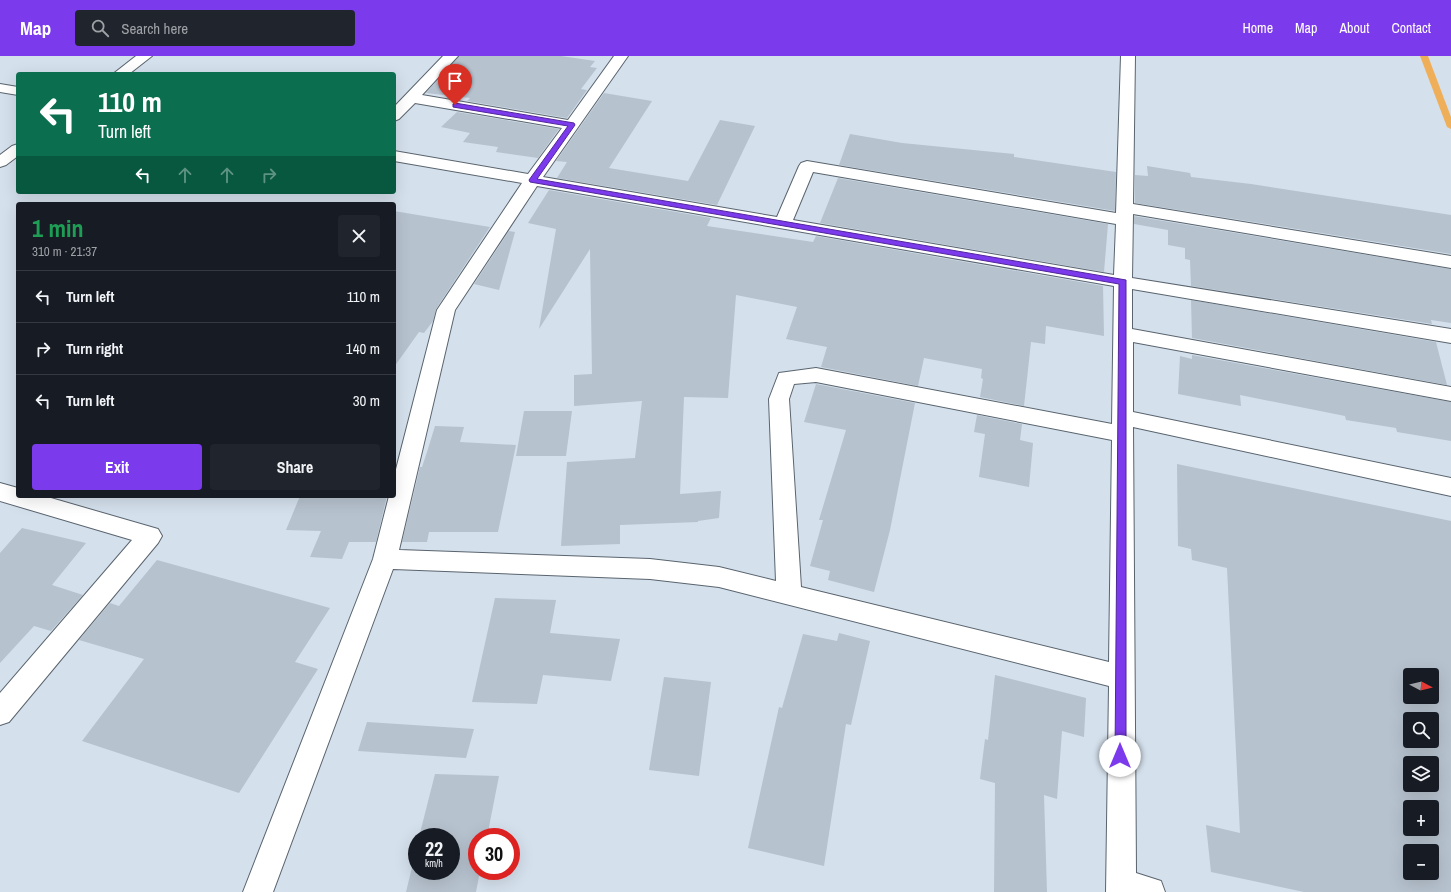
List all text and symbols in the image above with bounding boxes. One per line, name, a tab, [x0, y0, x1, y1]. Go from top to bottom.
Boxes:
search box	[75, 10, 355, 46]
text: Map	[20, 15, 51, 41]
icon: search	[89, 17, 111, 39]
text: Search here	[121, 18, 188, 39]
text: Home	[1242, 19, 1273, 37]
text: Map	[1295, 19, 1317, 37]
text: About	[1339, 19, 1369, 37]
text: Contact	[1391, 19, 1431, 37]
pin	[438, 64, 472, 105]
icon: arrive	[444, 70, 466, 92]
text: 110 m	[98, 83, 162, 121]
icon: left	[32, 88, 84, 140]
text: Turn left	[98, 119, 151, 144]
icon: left	[132, 164, 154, 186]
icon: ahead	[174, 164, 196, 186]
icon: ahead	[216, 164, 238, 186]
icon: right	[258, 164, 280, 186]
text: 1 min	[32, 212, 83, 244]
button: close	[338, 215, 380, 257]
text: 310 m · 21:37	[32, 243, 97, 260]
icon: left	[32, 286, 54, 308]
text: Turn left	[66, 286, 114, 307]
text: 110 m	[347, 286, 380, 307]
icon: right	[32, 338, 54, 360]
text: Turn right	[66, 338, 123, 359]
text: 140 m	[346, 338, 380, 359]
icon: left	[32, 390, 54, 412]
text: Turn left	[66, 390, 114, 411]
text: 30 m	[353, 390, 380, 411]
button: Exit	[32, 444, 202, 490]
button: Share	[210, 444, 380, 490]
north arrow	[1403, 668, 1439, 704]
map controls	[1403, 668, 1439, 880]
button: search	[1403, 712, 1439, 748]
position arrow	[1099, 735, 1141, 777]
button: layers	[1403, 756, 1439, 792]
button: +	[1403, 800, 1439, 836]
speed limit sign: 30	[468, 828, 520, 880]
text: 22	[425, 835, 443, 862]
button: −	[1403, 844, 1439, 880]
text: km/h	[425, 857, 443, 870]

